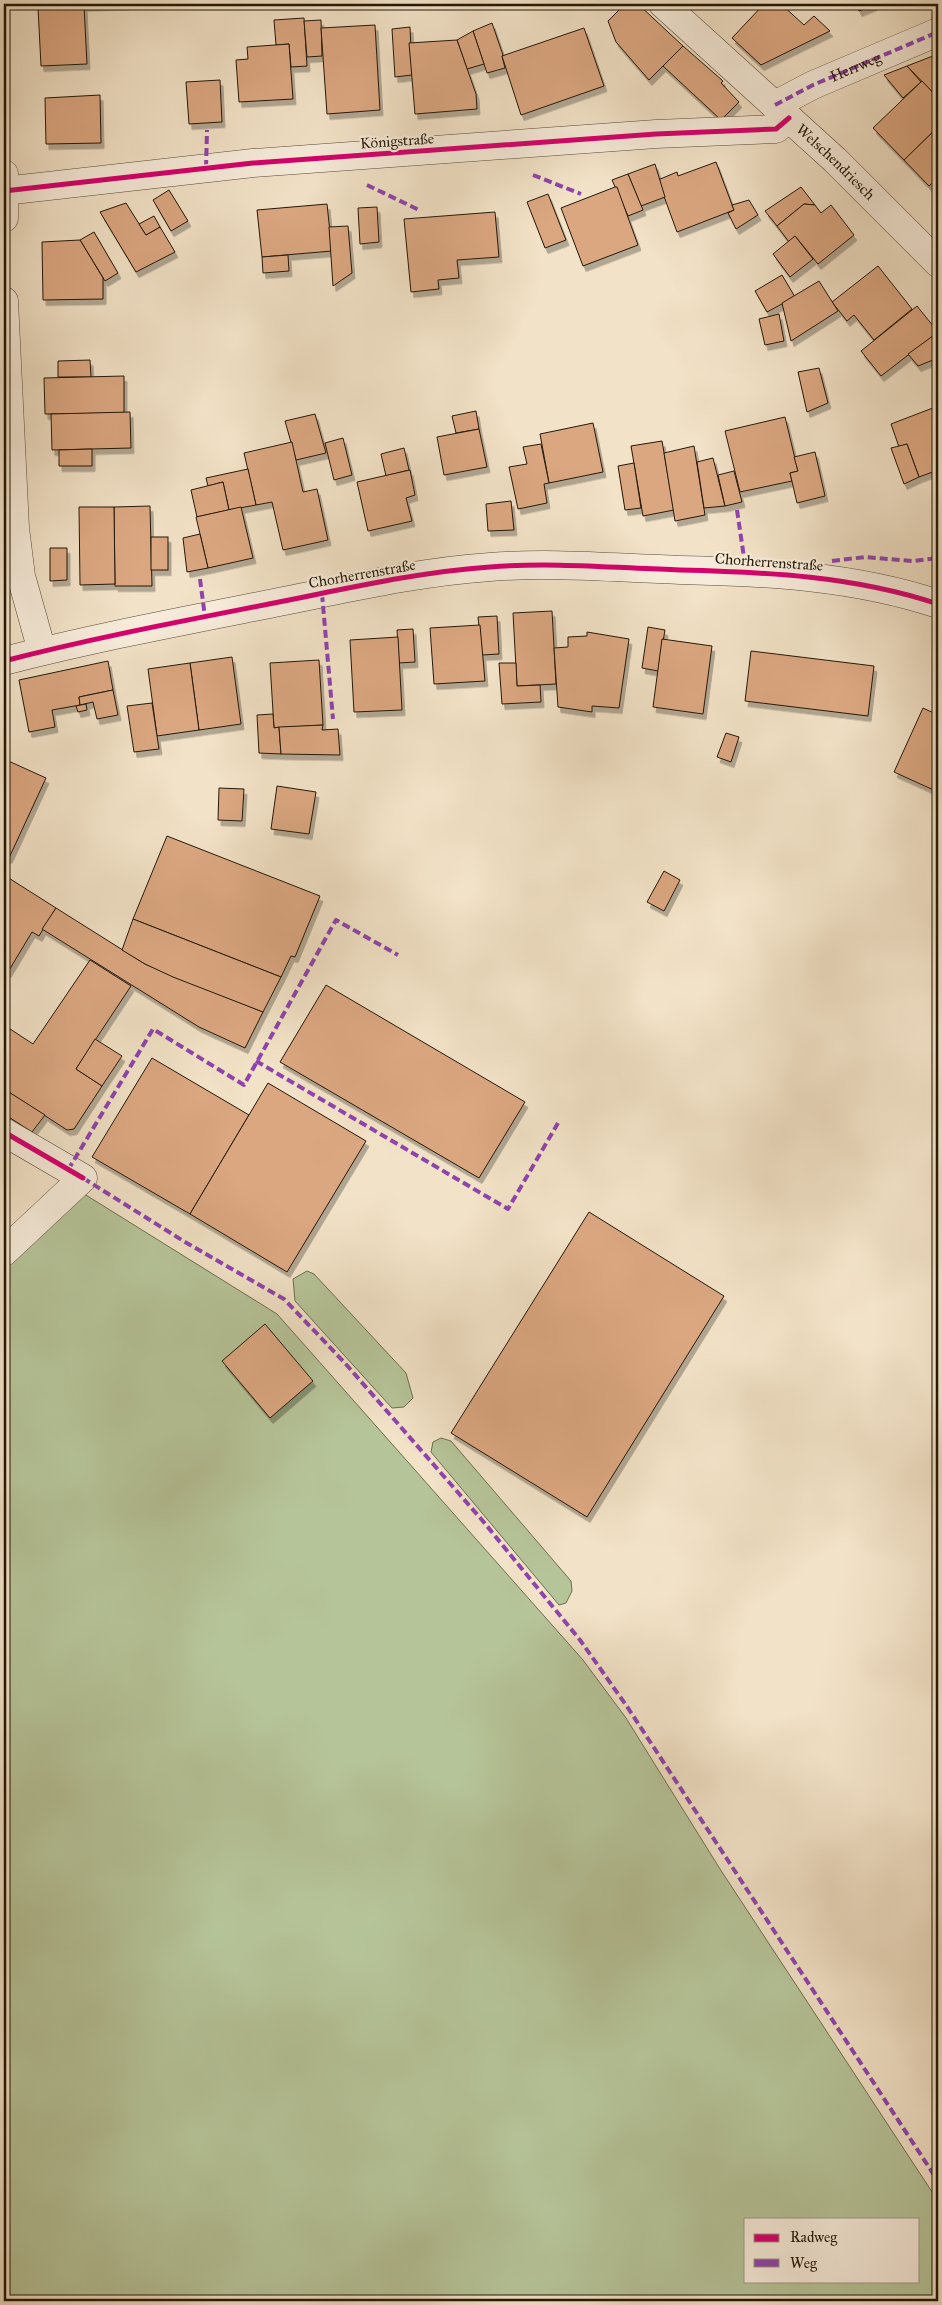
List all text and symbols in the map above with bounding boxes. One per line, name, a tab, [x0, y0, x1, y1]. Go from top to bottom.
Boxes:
street label: Herrweg	[827, 48, 884, 86]
street label: Welschendriesch	[792, 120, 879, 204]
street label: Königstraße	[359, 129, 435, 153]
street label: Chorherrenstraße	[714, 549, 824, 575]
street label: Chorherrenstraße	[307, 556, 417, 592]
legend	[744, 2218, 920, 2282]
text: Radweg	[790, 2228, 838, 2246]
text: Weg	[790, 2254, 818, 2272]

